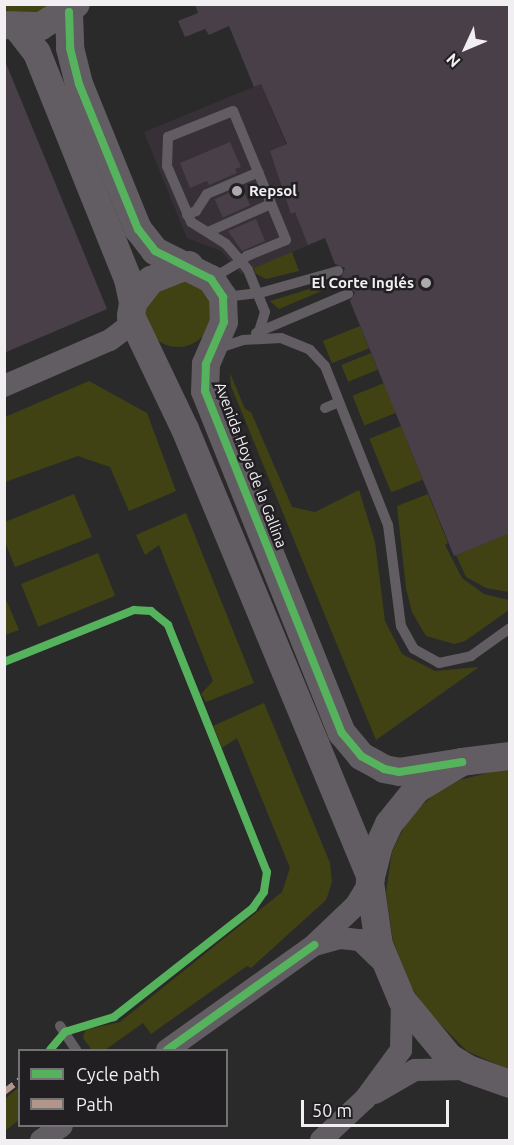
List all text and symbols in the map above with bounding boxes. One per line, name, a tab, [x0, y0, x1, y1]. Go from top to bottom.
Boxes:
north arrow	[436, 18, 496, 78]
text: N	[442, 50, 464, 71]
place label: Repsol	[249, 182, 297, 200]
marker: Repsol	[230, 184, 244, 198]
place label: El Corte Inglés	[312, 274, 414, 292]
marker: El Corte Inglés	[419, 276, 433, 290]
street label: Avenida Hoya de la Gallina	[211, 380, 291, 550]
legend	[18, 1049, 228, 1127]
text: Cycle path	[76, 1064, 160, 1084]
scale bar	[304, 1088, 452, 1126]
text: Path	[76, 1094, 113, 1114]
text: 50 m	[312, 1100, 352, 1120]

